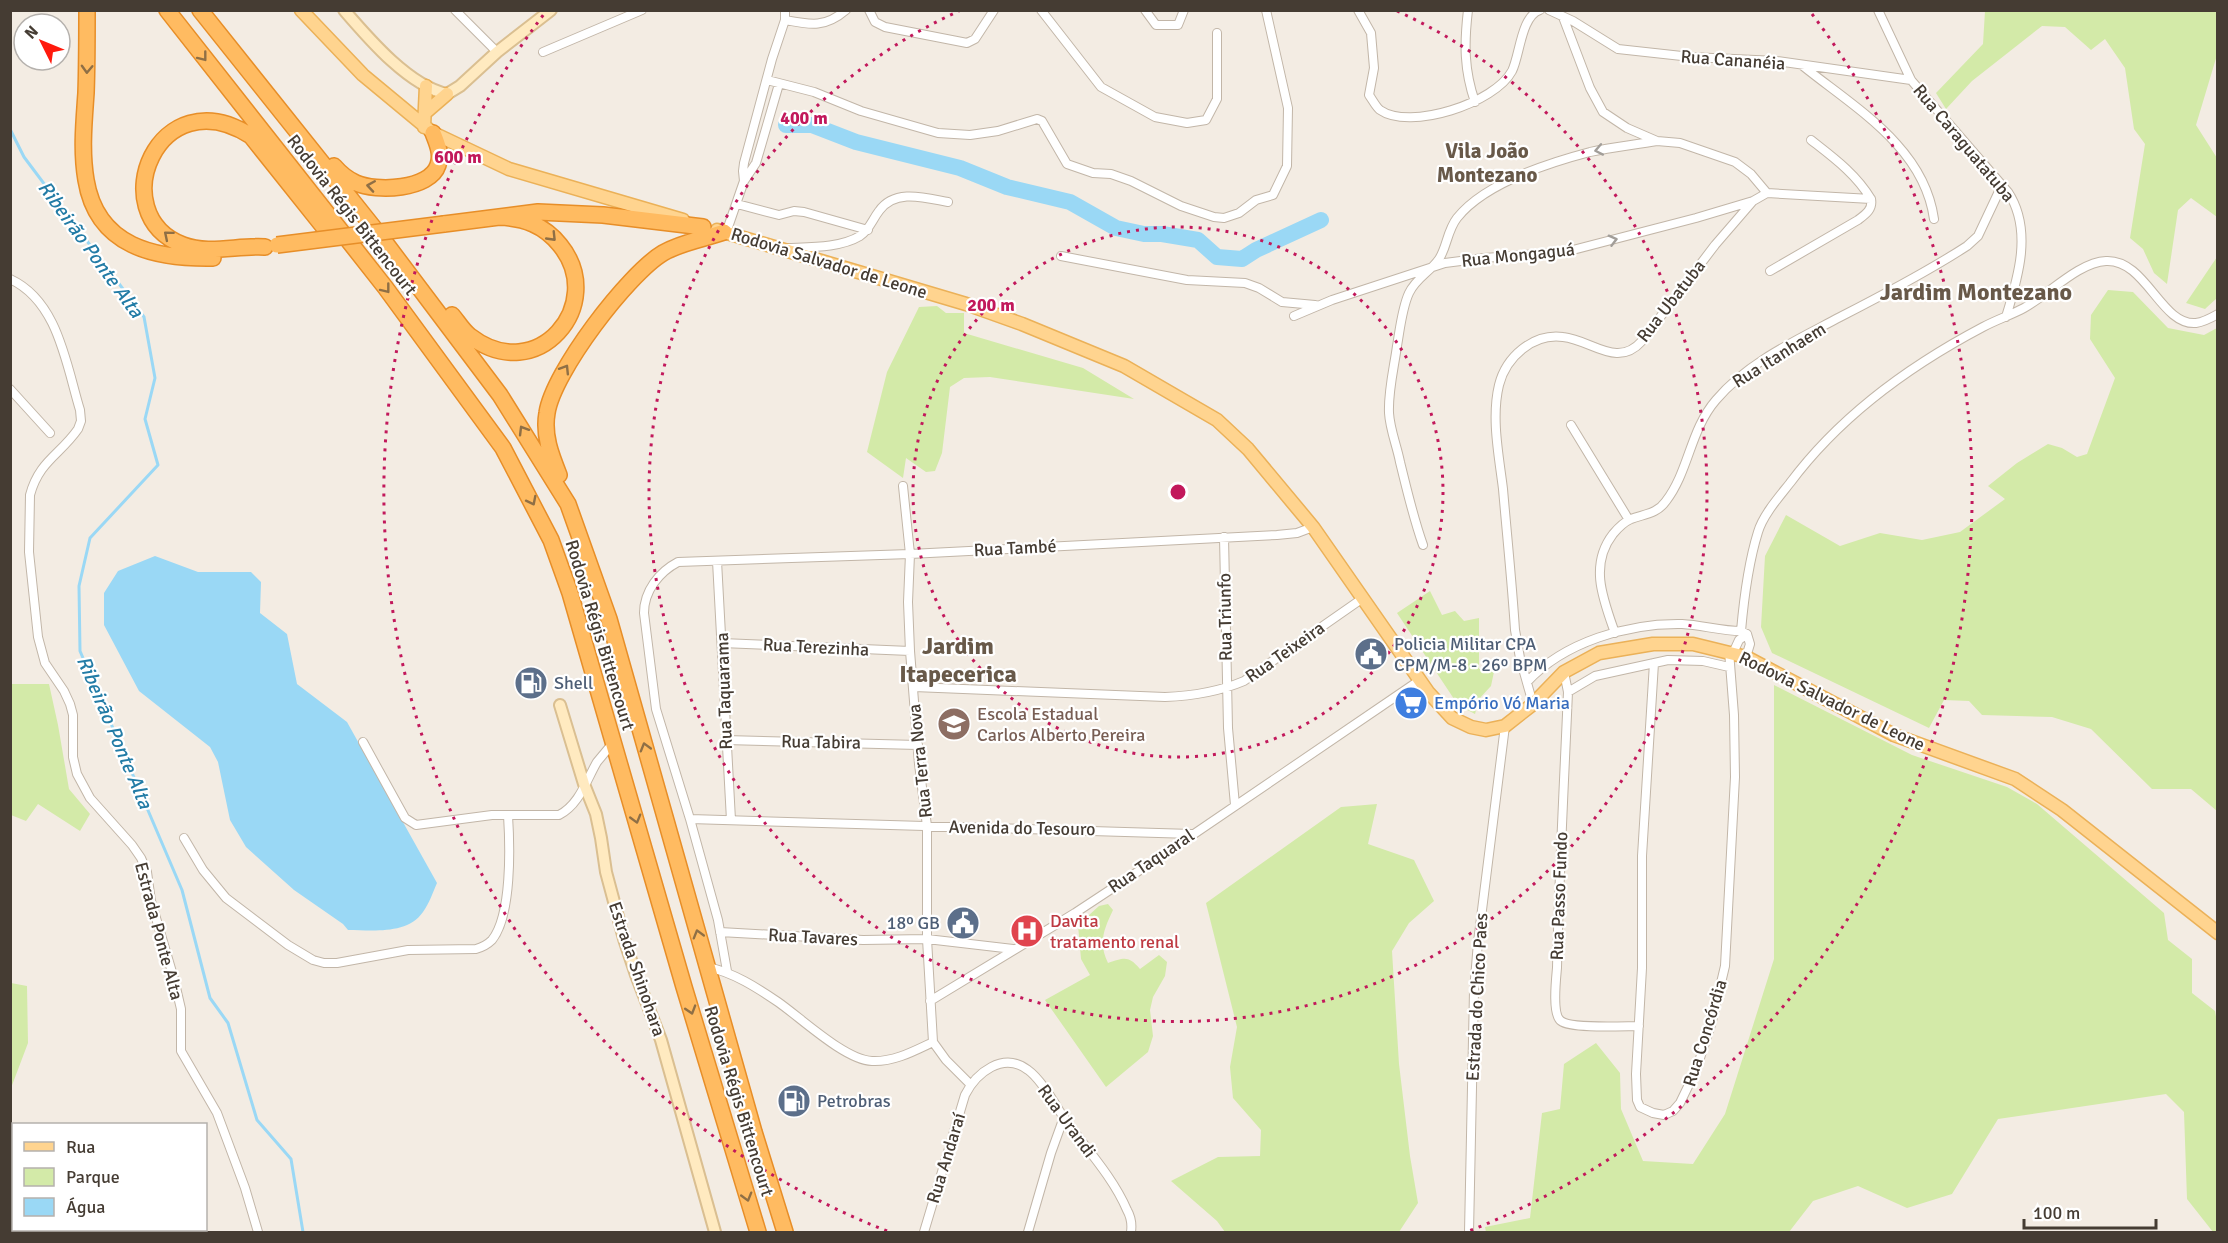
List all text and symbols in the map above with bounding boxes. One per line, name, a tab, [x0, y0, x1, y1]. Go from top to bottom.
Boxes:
north arrow	[12, 12, 72, 72]
text: N	[21, 22, 43, 43]
street label: Rua Cananéia	[1680, 45, 1786, 75]
one-way arrow	[196, 50, 207, 61]
one-way arrow	[81, 64, 93, 73]
street label: Rua Caraguatatuba	[1908, 80, 2020, 206]
text: 400 m	[780, 107, 828, 129]
street label: Rodovia Régis Bittencourt	[282, 130, 422, 300]
district label: Vila João Montezano	[1437, 138, 1537, 188]
one-way arrow	[1594, 143, 1604, 156]
text: 600 m	[434, 146, 482, 168]
water label: Ribeirão Ponte Alta	[32, 176, 149, 323]
one-way arrow	[366, 180, 376, 193]
street label: Rodovia Salvador de Leone	[728, 223, 930, 303]
one-way arrow	[545, 230, 556, 240]
one-way arrow	[164, 231, 175, 242]
one-way arrow	[1608, 235, 1618, 248]
street label: Rua Mongaguá	[1460, 238, 1576, 272]
street label: Rua Ubatuba	[1632, 255, 1710, 347]
district label: Jardim Montezano	[1880, 277, 2072, 307]
one-way arrow	[379, 283, 390, 294]
text: 200 m	[967, 294, 1015, 316]
street label: Rua Itanhaem	[1728, 318, 1830, 392]
one-way arrow	[557, 365, 569, 375]
one-way arrow	[518, 426, 530, 436]
centre of rings	[1168, 482, 1188, 502]
one-way arrow	[525, 495, 536, 506]
street label: Rua També	[973, 535, 1057, 561]
street label: Rodovia Régis Bittencourt	[561, 537, 639, 733]
street label: Rua Triunfo	[1213, 573, 1237, 661]
street label: Rua Teixeira	[1241, 617, 1329, 687]
district label: Jardim Itapecerica	[899, 631, 1017, 689]
street label: Rua Taquarama	[711, 632, 737, 750]
street label: Rua Terezinha	[762, 633, 870, 661]
place label: Policia Militar CPA CPM/M-8 - 26º BPM	[1394, 633, 1548, 676]
public building icon: Policia Militar CPA CPM/M-8 - 26º BPM	[1353, 636, 1389, 672]
street label: Rodovia Salvador de Leone	[1735, 646, 1929, 756]
water label: Ribeirão Ponte Alta	[71, 652, 158, 813]
fuel station icon: Shell	[513, 665, 549, 701]
place label: Shell	[554, 672, 593, 694]
supermarket icon: Empório Vó Maria	[1393, 685, 1429, 721]
place label: Empório Vó Maria	[1434, 692, 1570, 714]
street label: Rua Terra Nova	[903, 703, 937, 819]
place label: Escola Estadual Carlos Alberto Pereira	[977, 703, 1145, 746]
school or university icon: Escola Estadual Carlos Alberto Pereira	[936, 706, 972, 742]
street label: Rua Tabira	[781, 730, 861, 754]
one-way arrow	[640, 742, 652, 753]
one-way arrow	[629, 814, 641, 824]
street label: Avenida do Tesouro	[948, 816, 1096, 840]
street label: Rua Taquaral	[1104, 824, 1198, 898]
street label: Rua Passo Fundo	[1546, 831, 1572, 961]
street label: Estrada Ponte Alta	[130, 860, 188, 1002]
street label: Estrada Shinohara	[604, 899, 670, 1039]
public building icon: 18º GB	[945, 905, 981, 941]
place label: Davita tratamento renal	[1050, 910, 1179, 953]
place label: 18º GB	[887, 912, 940, 934]
street label: Estrada do Chico Paes	[1462, 912, 1492, 1082]
hospital icon: Davita tratamento renal	[1009, 913, 1045, 949]
street label: Rua Tavares	[767, 924, 859, 950]
one-way arrow	[693, 929, 705, 940]
street label: Rua Concórdia	[1678, 977, 1732, 1089]
street label: Rodovia Régis Bittencourt	[700, 1003, 778, 1199]
one-way arrow	[684, 1004, 697, 1015]
street label: Rua Urandi	[1033, 1080, 1101, 1162]
fuel station icon: Petrobras	[776, 1083, 812, 1119]
place label: Petrobras	[817, 1090, 891, 1112]
street label: Rua Andaraí	[922, 1110, 970, 1206]
legend	[12, 1123, 207, 1231]
text: Rua	[66, 1136, 95, 1158]
text: Parque	[66, 1166, 120, 1188]
one-way arrow	[740, 1191, 752, 1202]
scale bar	[2024, 1192, 2156, 1230]
text: Água	[66, 1196, 105, 1218]
text: 100 m	[2033, 1202, 2080, 1224]

